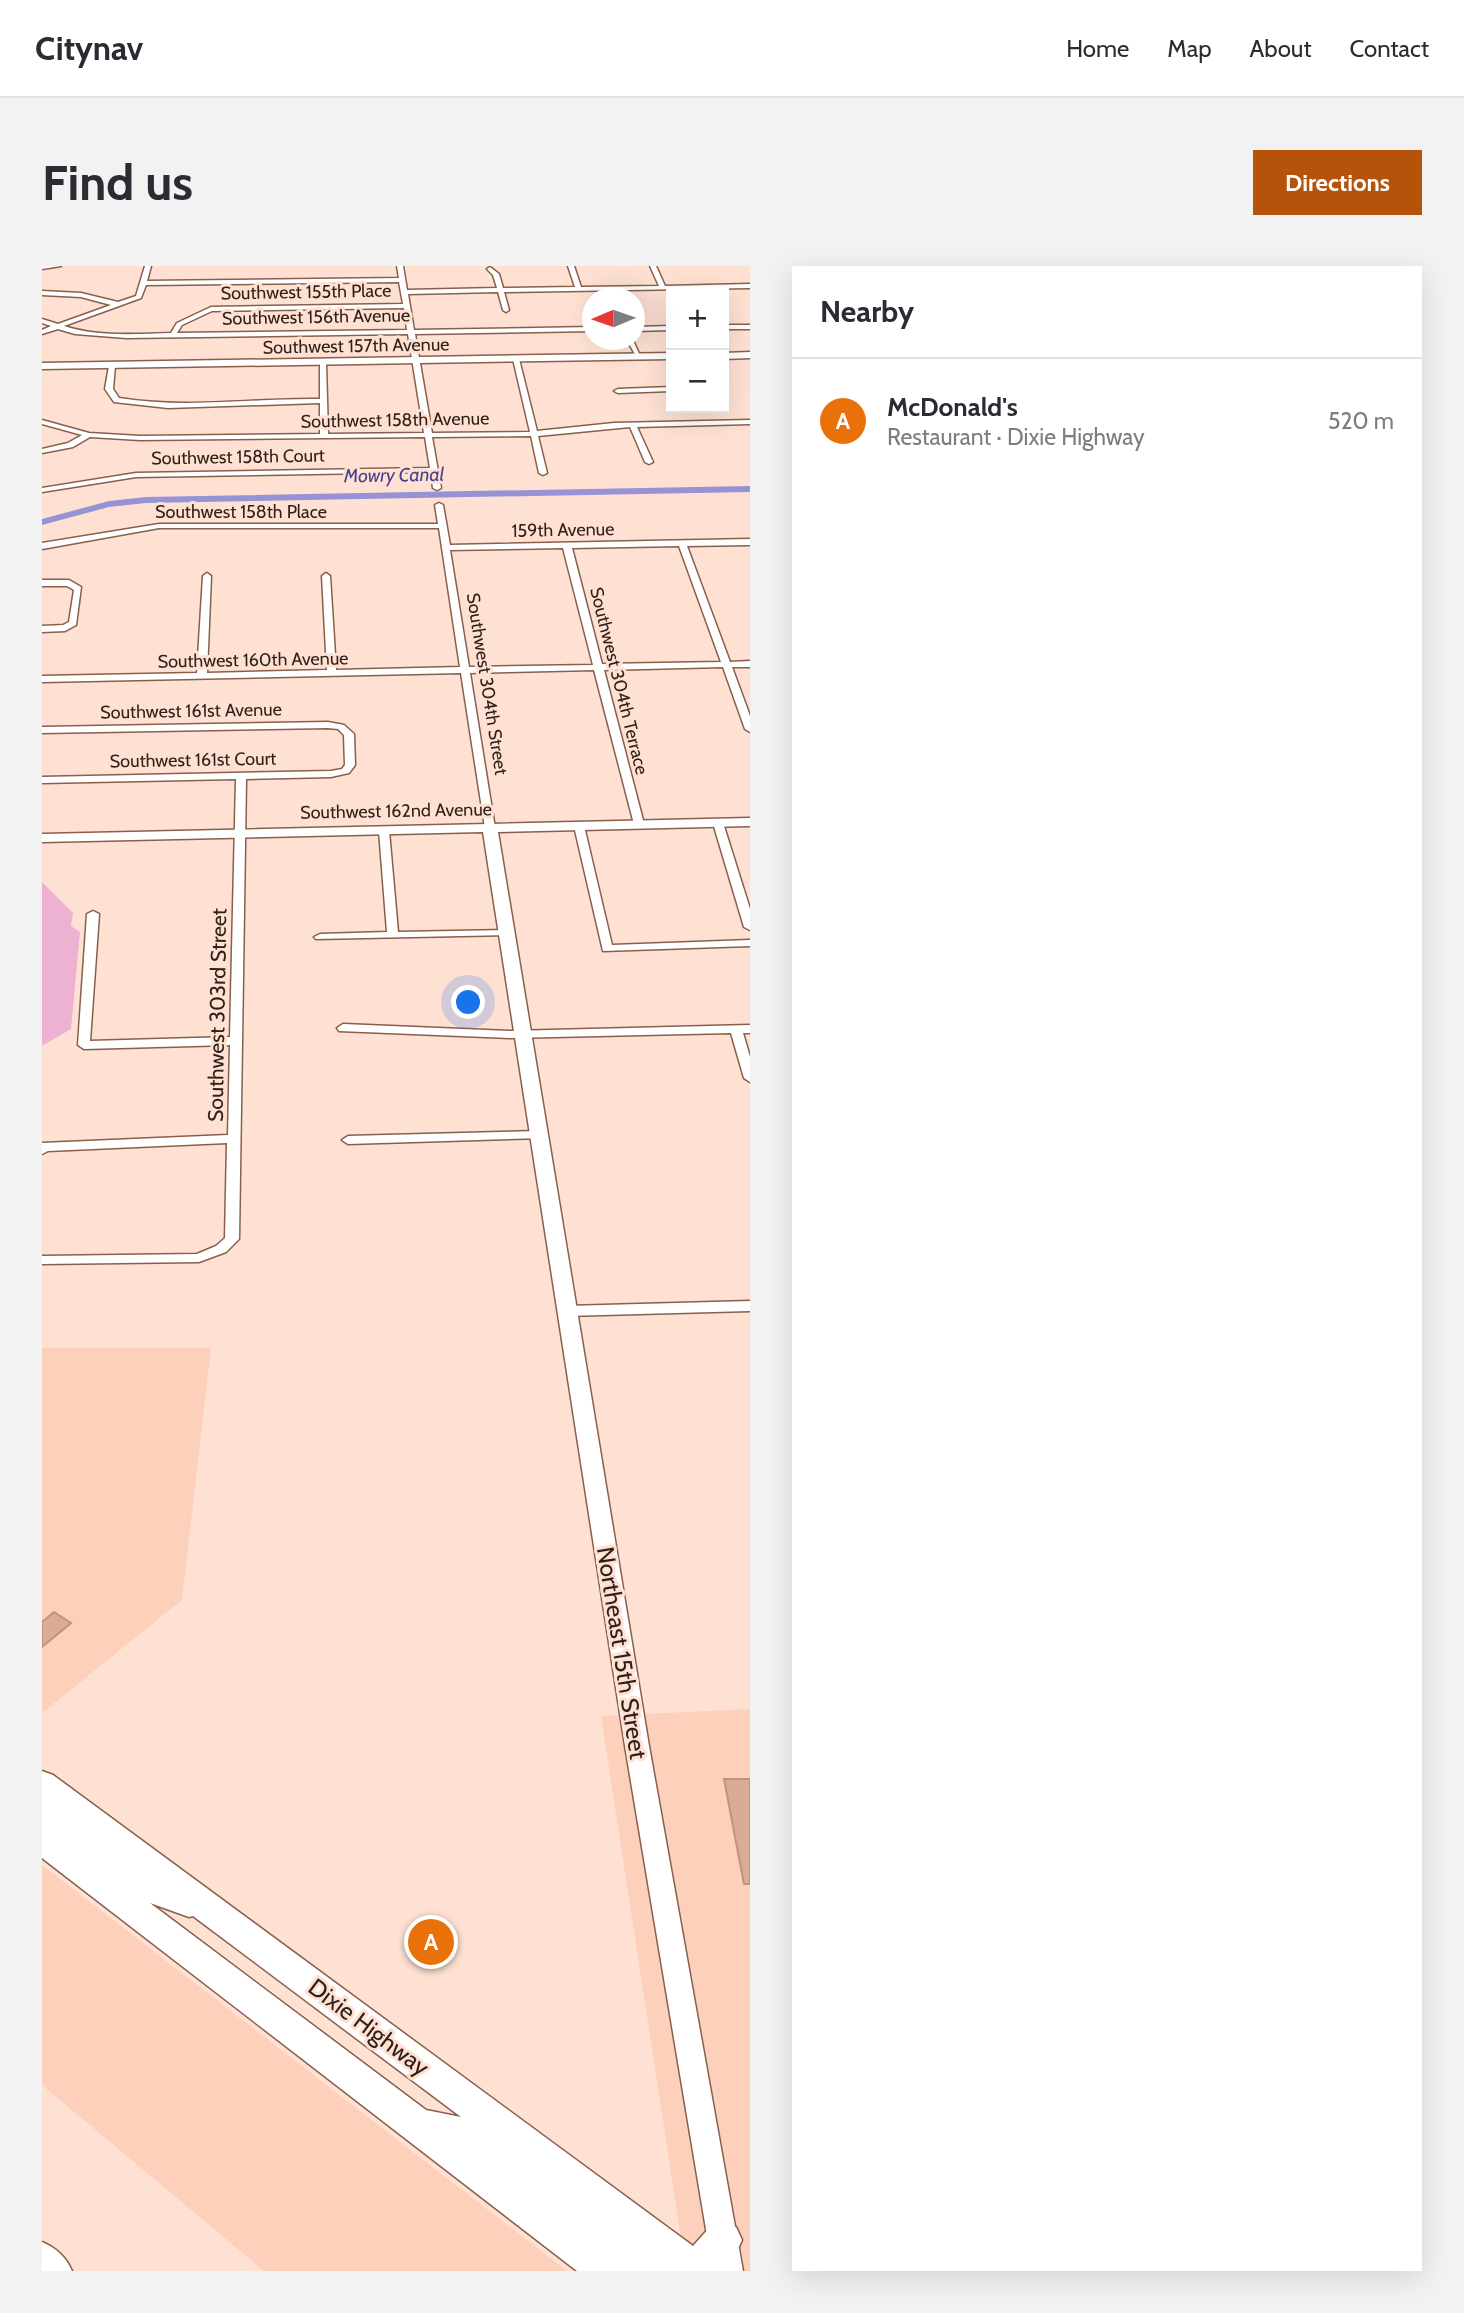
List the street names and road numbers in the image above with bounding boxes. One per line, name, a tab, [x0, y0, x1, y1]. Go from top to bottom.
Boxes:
street label: Southwest 155th Place	[220, 280, 392, 304]
street label: Southwest 156th Avenue	[222, 304, 410, 330]
street label: Southwest 157th Avenue	[262, 333, 450, 359]
street label: Southwest 158th Avenue	[300, 407, 490, 433]
street label: Southwest 158th Court	[151, 444, 325, 470]
street label: Southwest 158th Place	[155, 501, 327, 523]
street label: 159th Avenue	[511, 518, 615, 542]
street label: Southwest 304th Terrace	[585, 585, 653, 777]
street label: Southwest 304th Street	[462, 591, 512, 777]
street label: Southwest 160th Avenue	[157, 647, 349, 673]
street label: Southwest 161st Avenue	[100, 698, 282, 724]
street label: Southwest 161st Court	[110, 748, 276, 772]
street label: Southwest 162nd Avenue	[300, 798, 492, 824]
street label: Southwest 303rd Street	[203, 908, 231, 1122]
street label: Northeast 15th Street	[591, 1545, 653, 1761]
street label: Dixie Highway	[303, 1972, 435, 2082]

